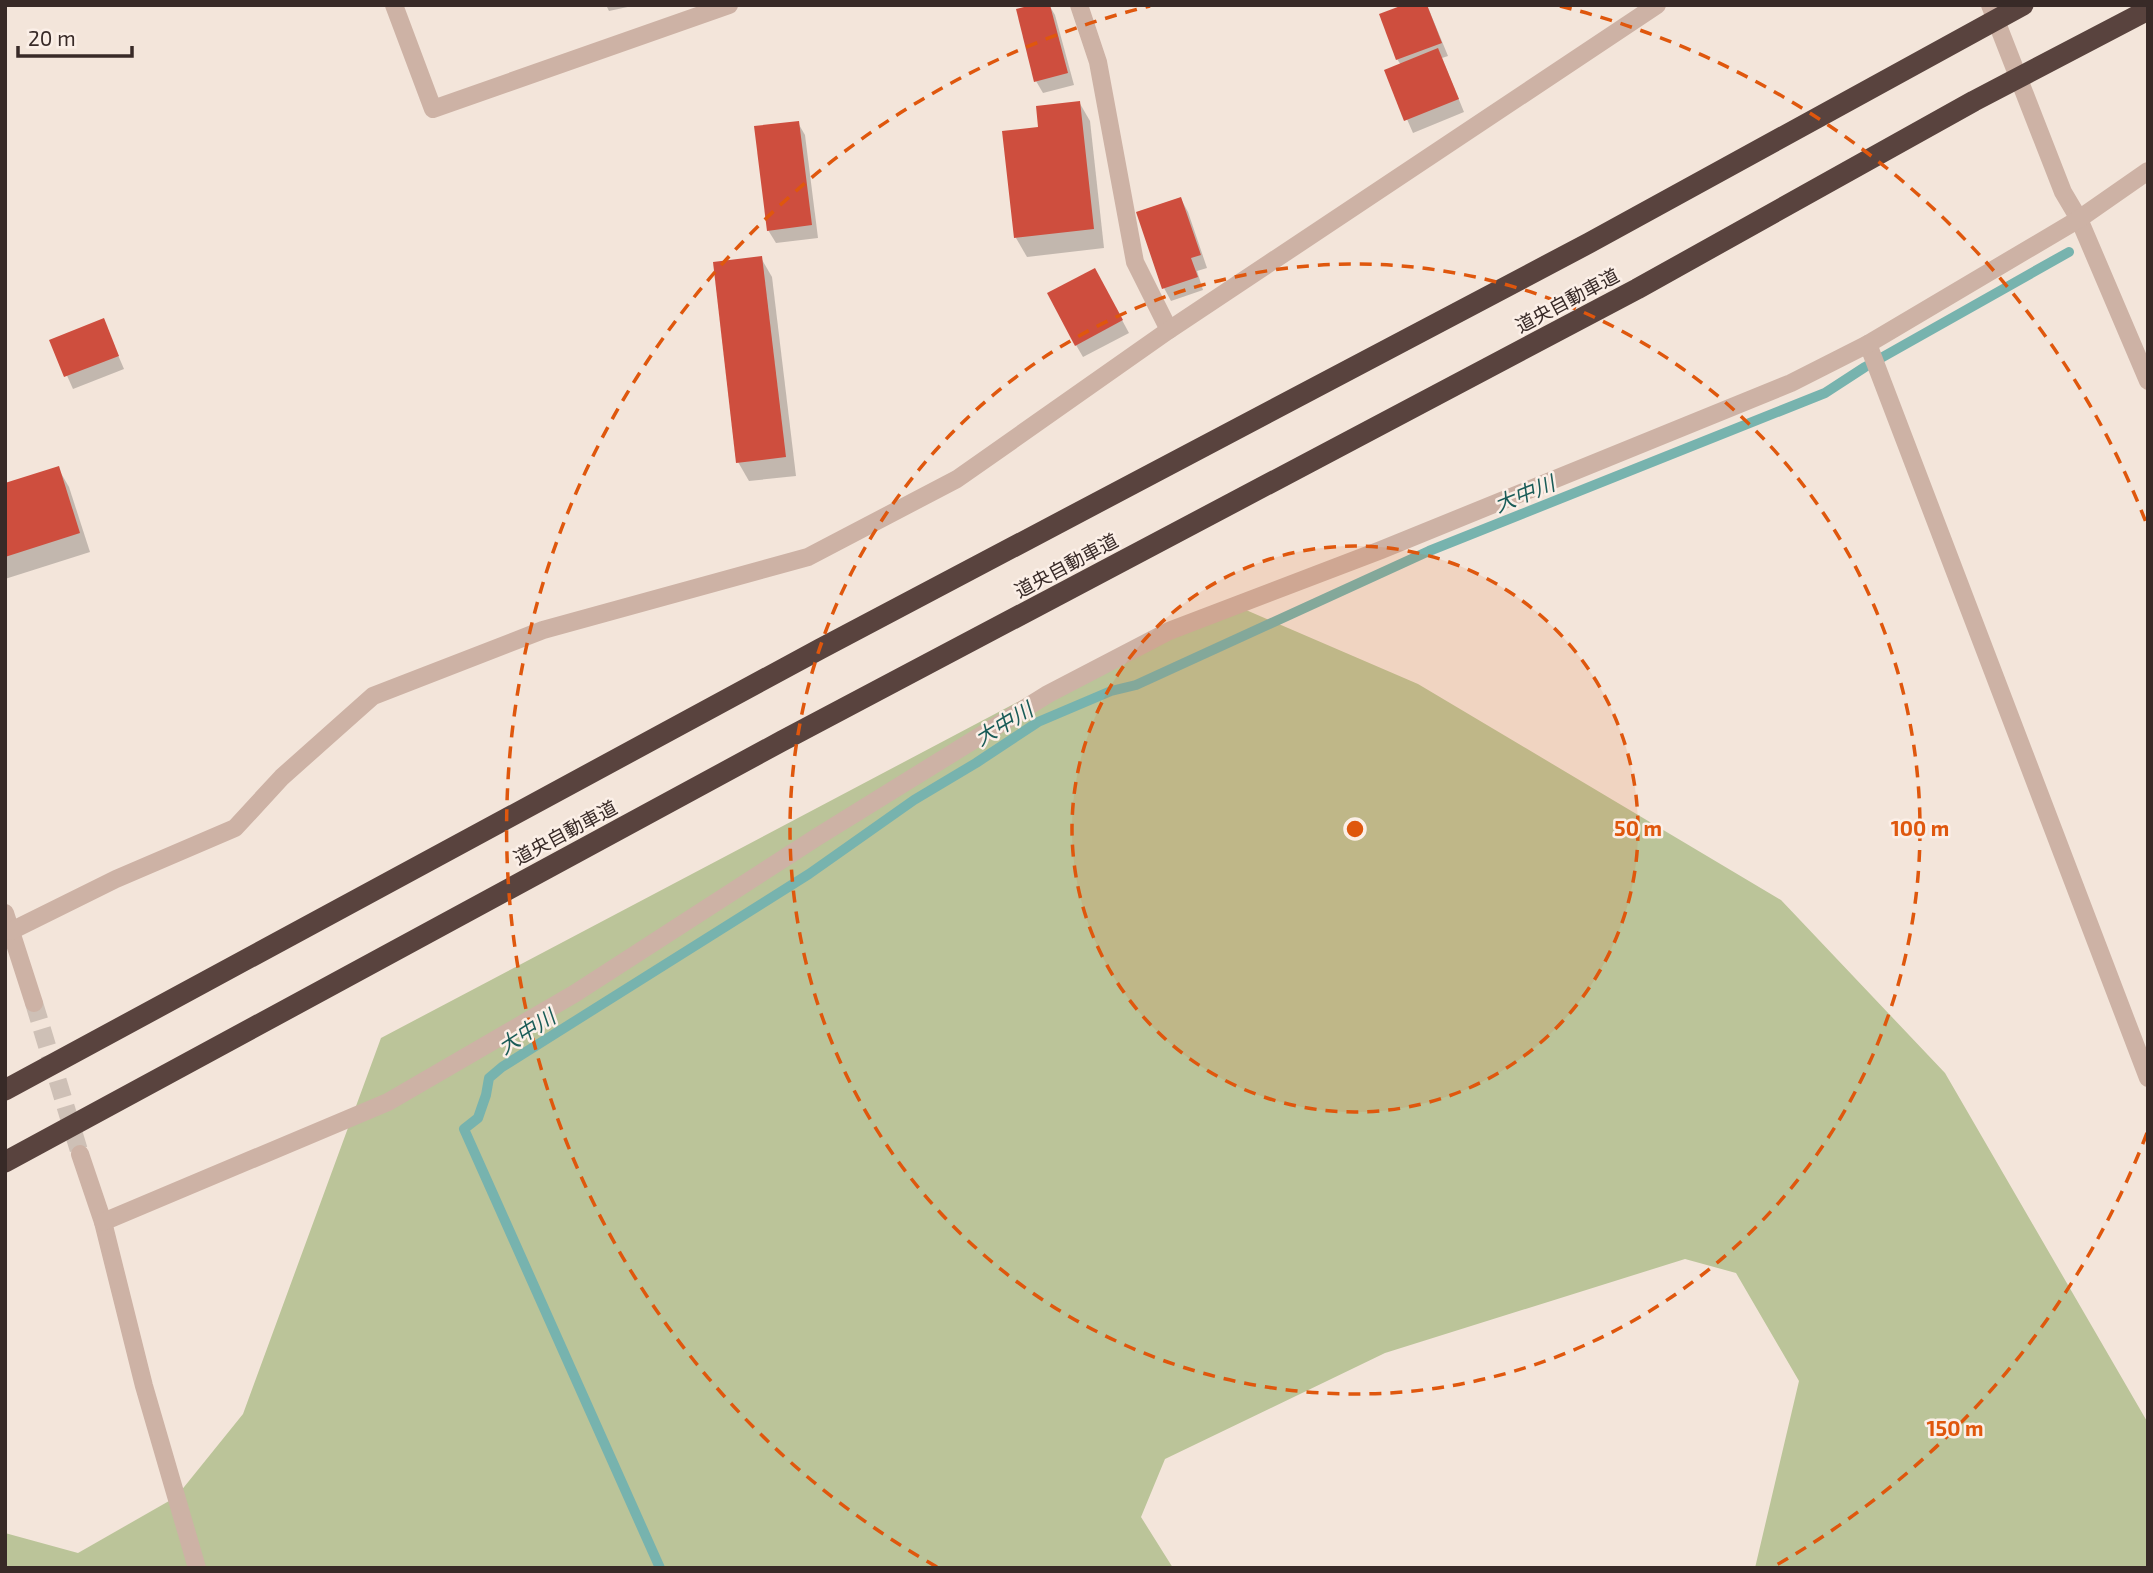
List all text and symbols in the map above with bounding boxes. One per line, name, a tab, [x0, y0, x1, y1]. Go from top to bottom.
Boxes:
scale bar	[18, 14, 131, 58]
text: 20 m	[28, 25, 76, 50]
street label: 道央自動車道	[1511, 263, 1623, 337]
water label: 大中川	[1490, 469, 1560, 516]
street label: 道央自動車道	[1010, 528, 1122, 602]
water label: 大中川	[970, 695, 1038, 750]
street label: 道央自動車道	[509, 795, 621, 869]
text: 50 m	[1614, 815, 1662, 840]
text: 100 m	[1891, 815, 1949, 840]
centre of rings	[1343, 817, 1367, 841]
water label: 大中川	[493, 1002, 561, 1059]
text: 150 m	[1927, 1415, 1983, 1440]

